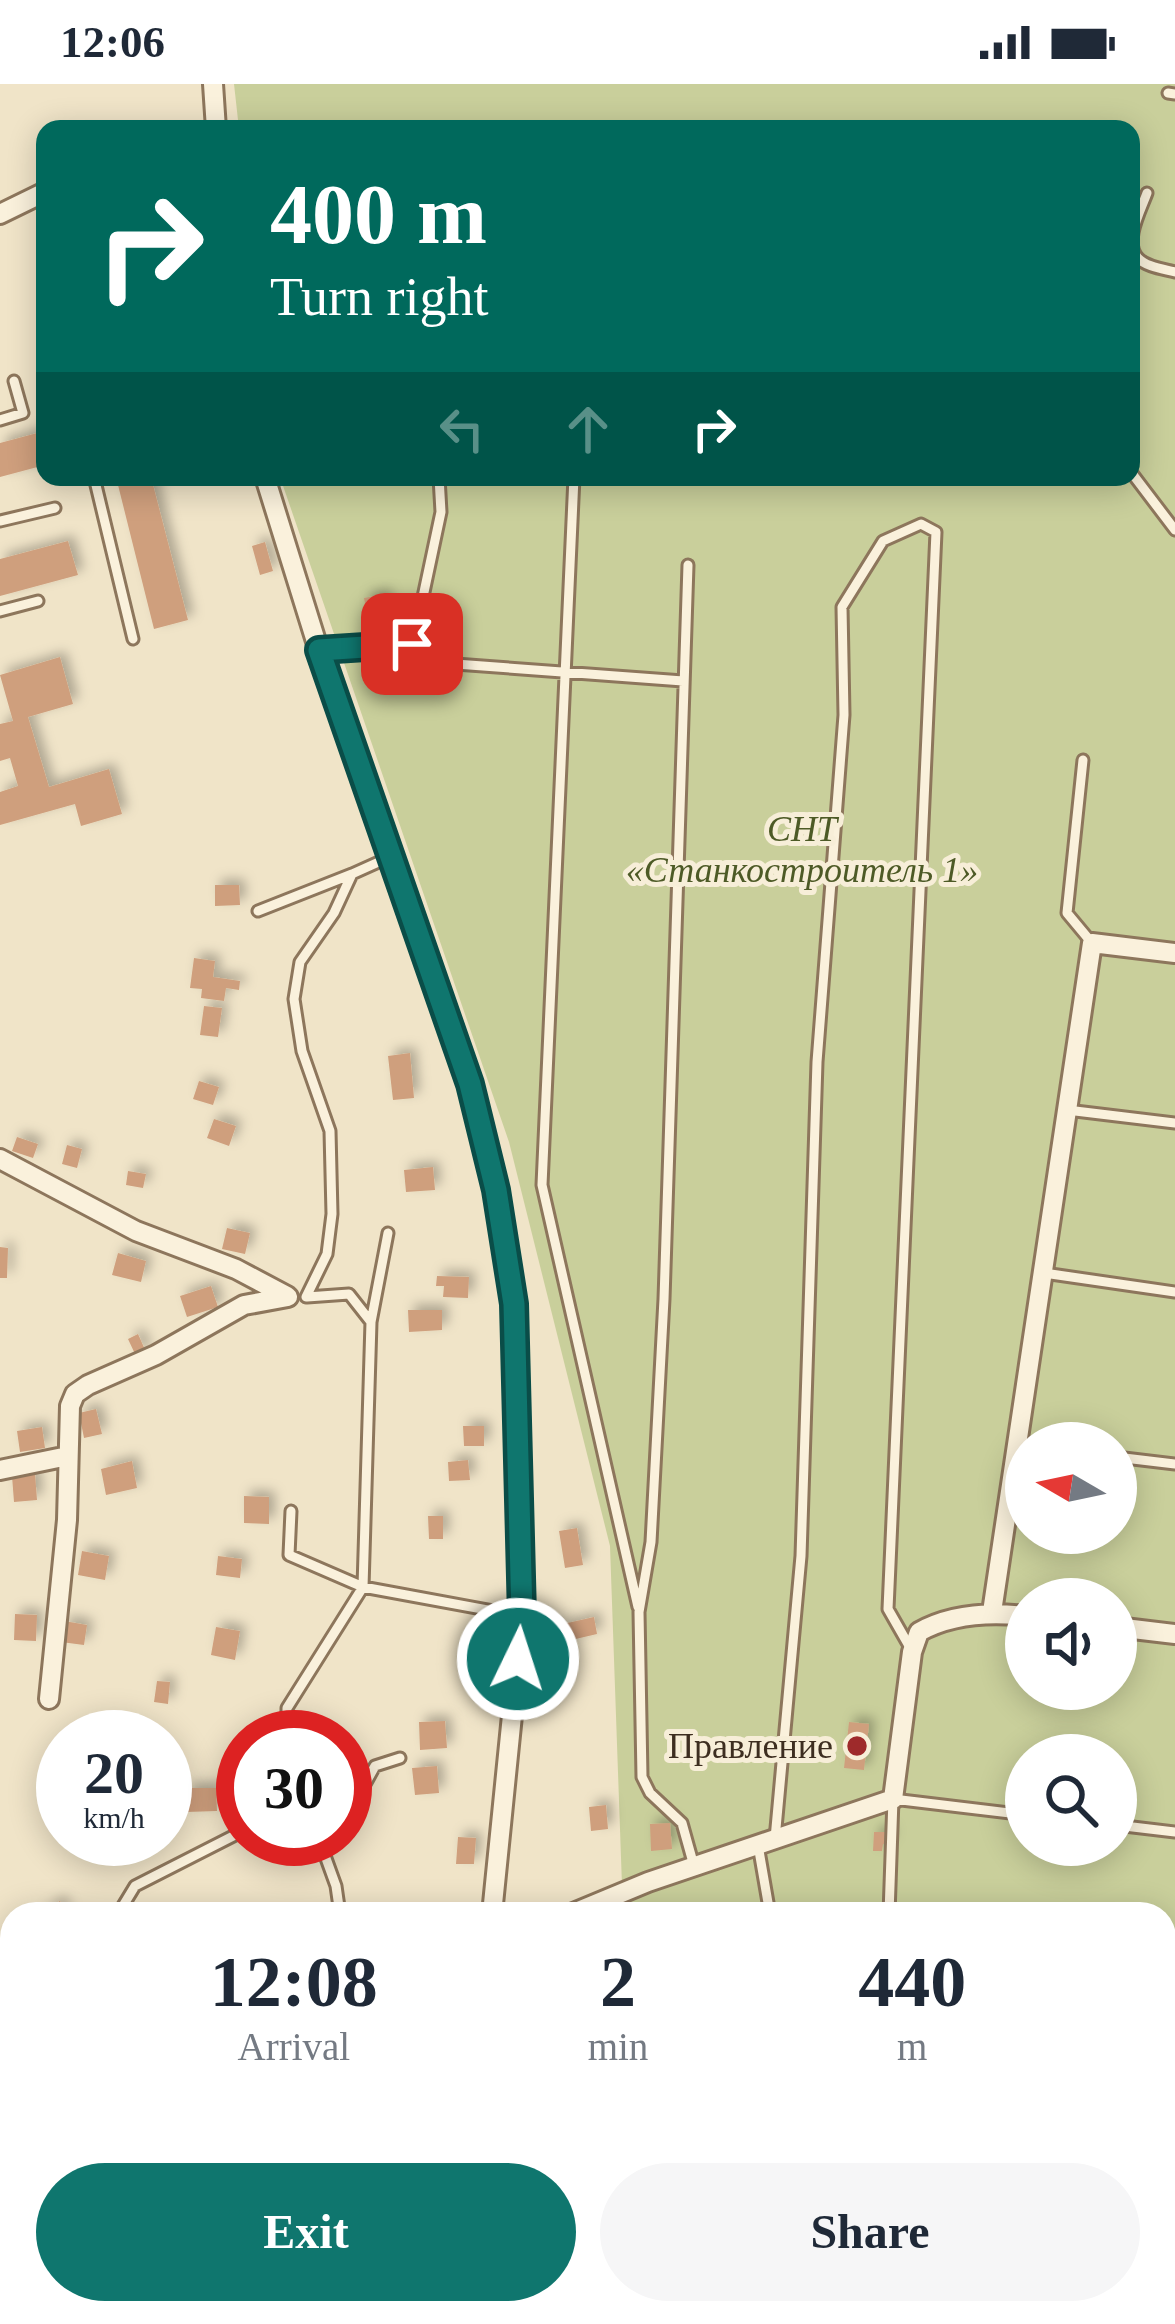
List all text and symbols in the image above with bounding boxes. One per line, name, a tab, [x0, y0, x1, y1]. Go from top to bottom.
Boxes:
text: 12:06	[60, 17, 165, 67]
icon: right	[72, 168, 228, 324]
text: 400 m	[270, 168, 487, 261]
text: Turn right	[270, 267, 489, 327]
icon: left	[429, 396, 495, 462]
icon: ahead	[555, 396, 621, 462]
icon: right	[681, 396, 747, 462]
pin	[361, 593, 463, 695]
icon: arrive	[379, 611, 445, 677]
park label: СНТ «Станкостроитель 1»	[626, 809, 978, 890]
north arrow	[1005, 1422, 1137, 1554]
map controls	[1005, 1422, 1137, 1866]
button: sound	[1005, 1578, 1137, 1710]
position arrow	[455, 1596, 581, 1722]
speed limit sign: 30	[216, 1710, 372, 1866]
place label: Правление	[668, 1726, 833, 1766]
marker: Правление	[844, 1733, 870, 1759]
button: search	[1005, 1734, 1137, 1866]
text: 20	[84, 1740, 144, 1806]
text: km/h	[83, 1801, 145, 1834]
text: 12:08	[210, 1942, 378, 2022]
text: 2	[600, 1942, 636, 2022]
text: 440	[858, 1942, 966, 2022]
text: Arrival	[238, 2025, 350, 2068]
text: min	[588, 2025, 648, 2068]
text: m	[897, 2025, 927, 2068]
button: Exit	[36, 2163, 576, 2301]
button: Share	[600, 2163, 1140, 2301]

